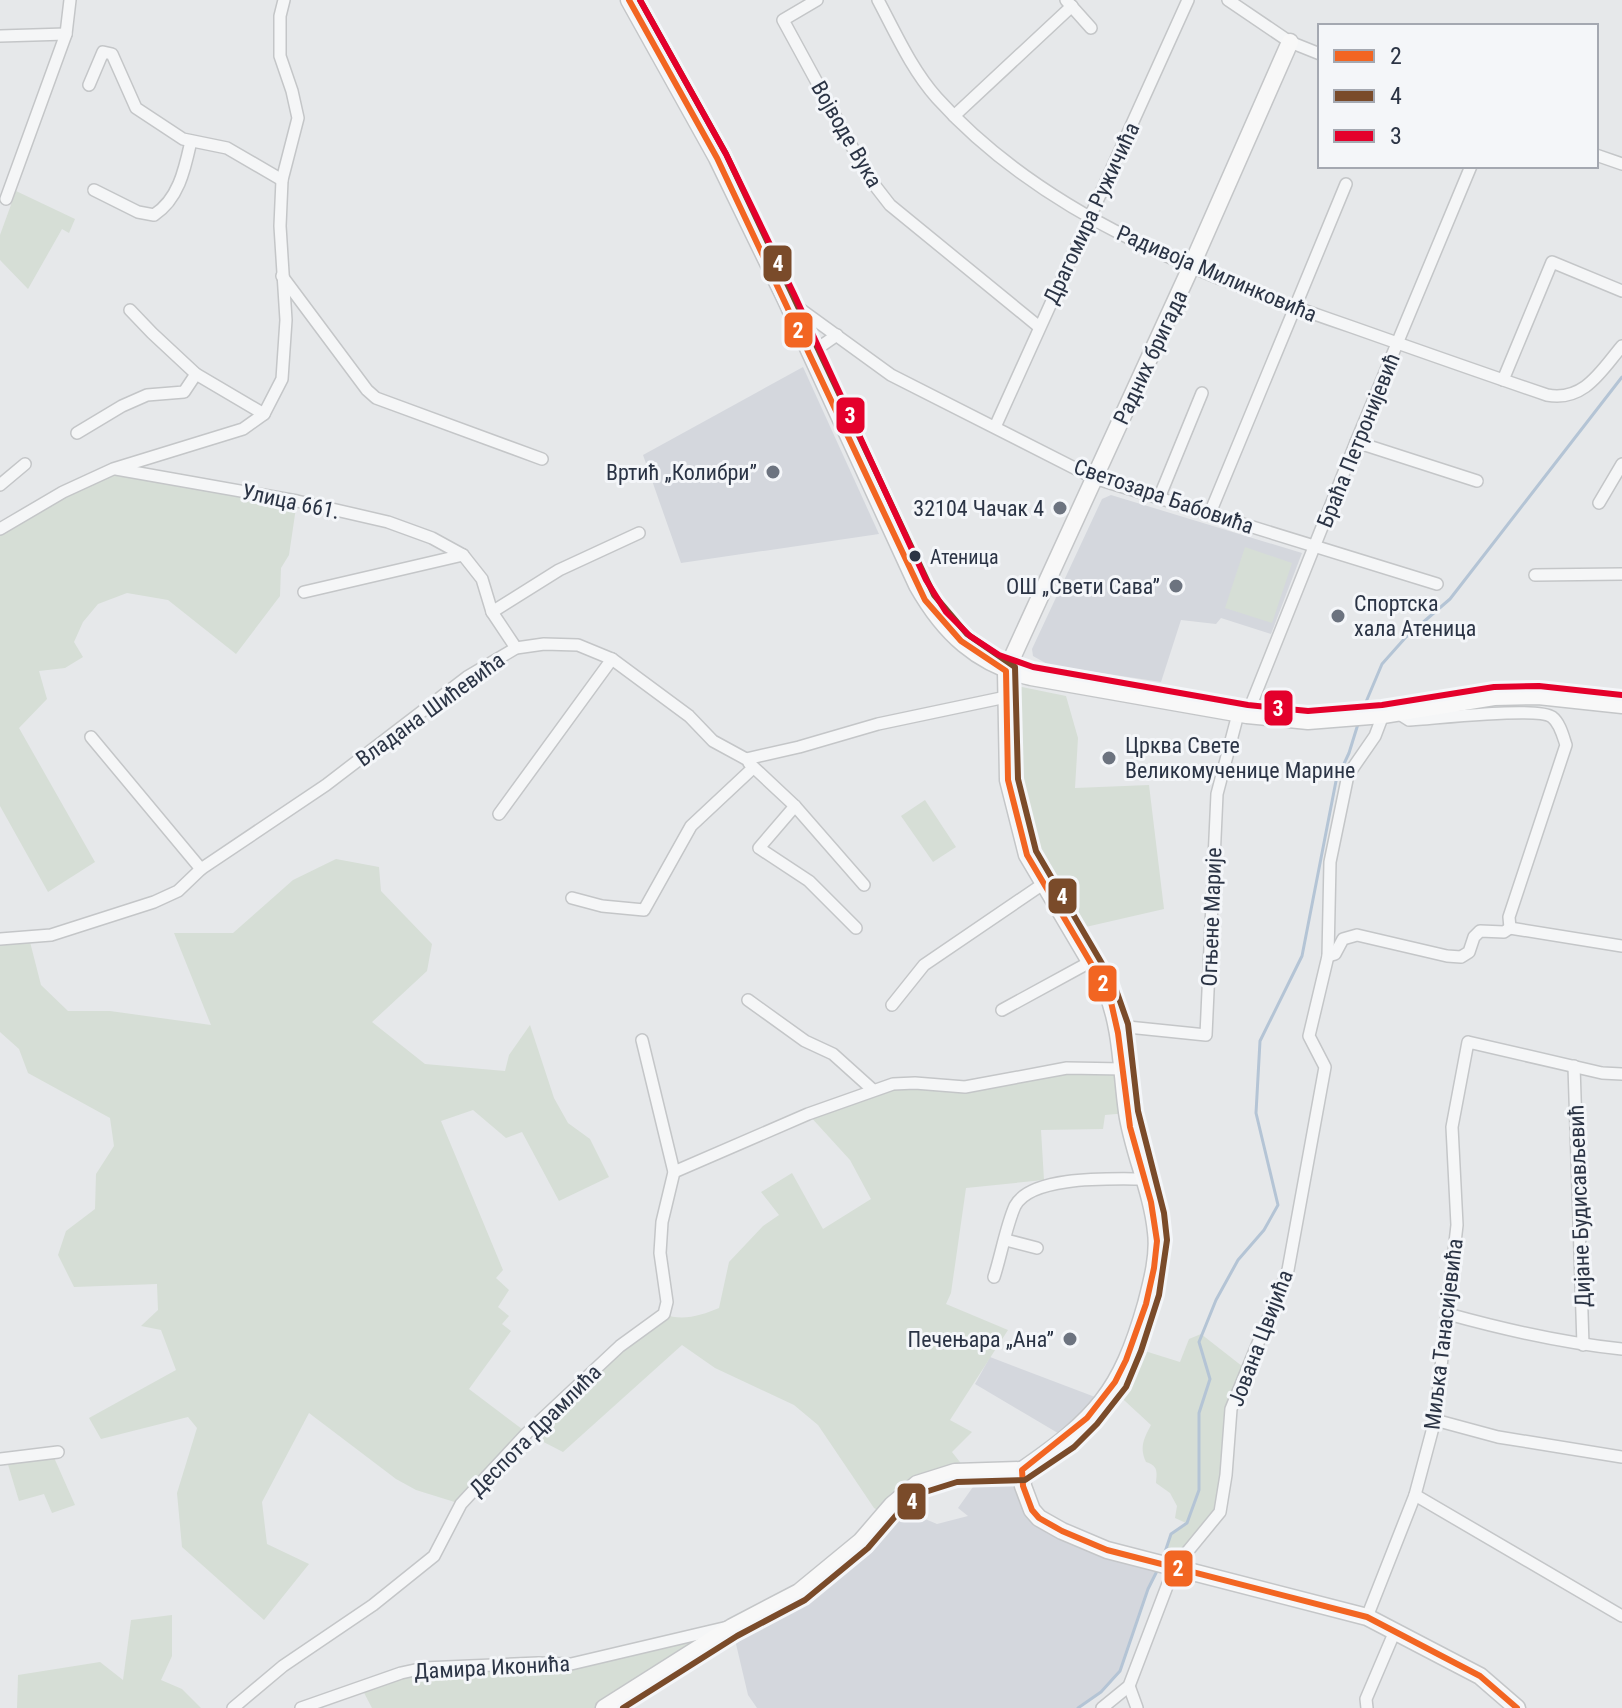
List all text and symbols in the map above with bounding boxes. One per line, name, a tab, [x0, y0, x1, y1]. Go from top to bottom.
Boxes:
legend	[1318, 24, 1598, 168]
text: 2	[1390, 42, 1402, 70]
street label: Војводе Вука	[806, 77, 887, 192]
text: 4	[1390, 82, 1402, 110]
street label: Драгомира Ружичића	[1038, 119, 1144, 308]
text: 3	[1390, 122, 1402, 150]
street label: Радивоја Милинковића	[1113, 220, 1321, 327]
line badge: 4	[762, 244, 793, 283]
text: 4	[772, 251, 784, 276]
street label: Радних бригада	[1108, 286, 1192, 428]
line badge: 2	[783, 311, 814, 349]
text: 2	[792, 318, 804, 343]
street label: Браћа Петронијевић	[1312, 349, 1405, 531]
line badge: 3	[835, 396, 866, 435]
text: 3	[844, 403, 856, 428]
street label: Светозара Бабовића	[1071, 454, 1257, 539]
place label: Вртић „Колибри”	[606, 460, 757, 485]
marker: Вртић „Колибри”	[764, 463, 782, 481]
street label: Улица 661.	[240, 479, 342, 524]
place label: 32104 Чачак 4	[913, 496, 1044, 521]
marker: 32104 Чачак 4	[1051, 499, 1069, 517]
place label: Атеница	[930, 545, 999, 569]
marker: Атеница	[907, 548, 923, 564]
place label: ОШ „Свети Сава”	[1006, 574, 1160, 599]
marker: ОШ „Свети Сава”	[1167, 577, 1185, 595]
place label: Спортска хала Атеница	[1354, 591, 1476, 641]
marker: Спортска хала Атеница	[1329, 607, 1347, 625]
street label: Владана Шићевића	[351, 647, 509, 772]
line badge: 3	[1263, 689, 1294, 727]
text: 3	[1272, 696, 1284, 721]
place label: Црква Свете Великомученице Марине	[1125, 733, 1355, 783]
marker: Црква Свете Великомученице Марине	[1100, 749, 1118, 767]
street label: Огњене Марије	[1197, 847, 1226, 987]
line badge: 4	[1047, 877, 1078, 915]
text: 4	[1056, 884, 1068, 909]
line badge: 2	[1087, 964, 1118, 1003]
text: 2	[1097, 971, 1109, 996]
street label: Дијане Будисављевић	[1563, 1104, 1596, 1308]
street label: Миљка Танасијевића	[1419, 1237, 1468, 1431]
street label: Јована Цвијића	[1223, 1266, 1298, 1410]
place label: Печењара „Ана”	[908, 1327, 1054, 1352]
marker: Печењара „Ана”	[1061, 1330, 1079, 1348]
street label: Деспота Драмлића	[464, 1359, 606, 1501]
line badge: 4	[896, 1482, 927, 1521]
text: 4	[906, 1489, 918, 1514]
line badge: 2	[1163, 1549, 1194, 1588]
text: 2	[1172, 1556, 1184, 1581]
street label: Дамира Иконића	[414, 1651, 570, 1684]

